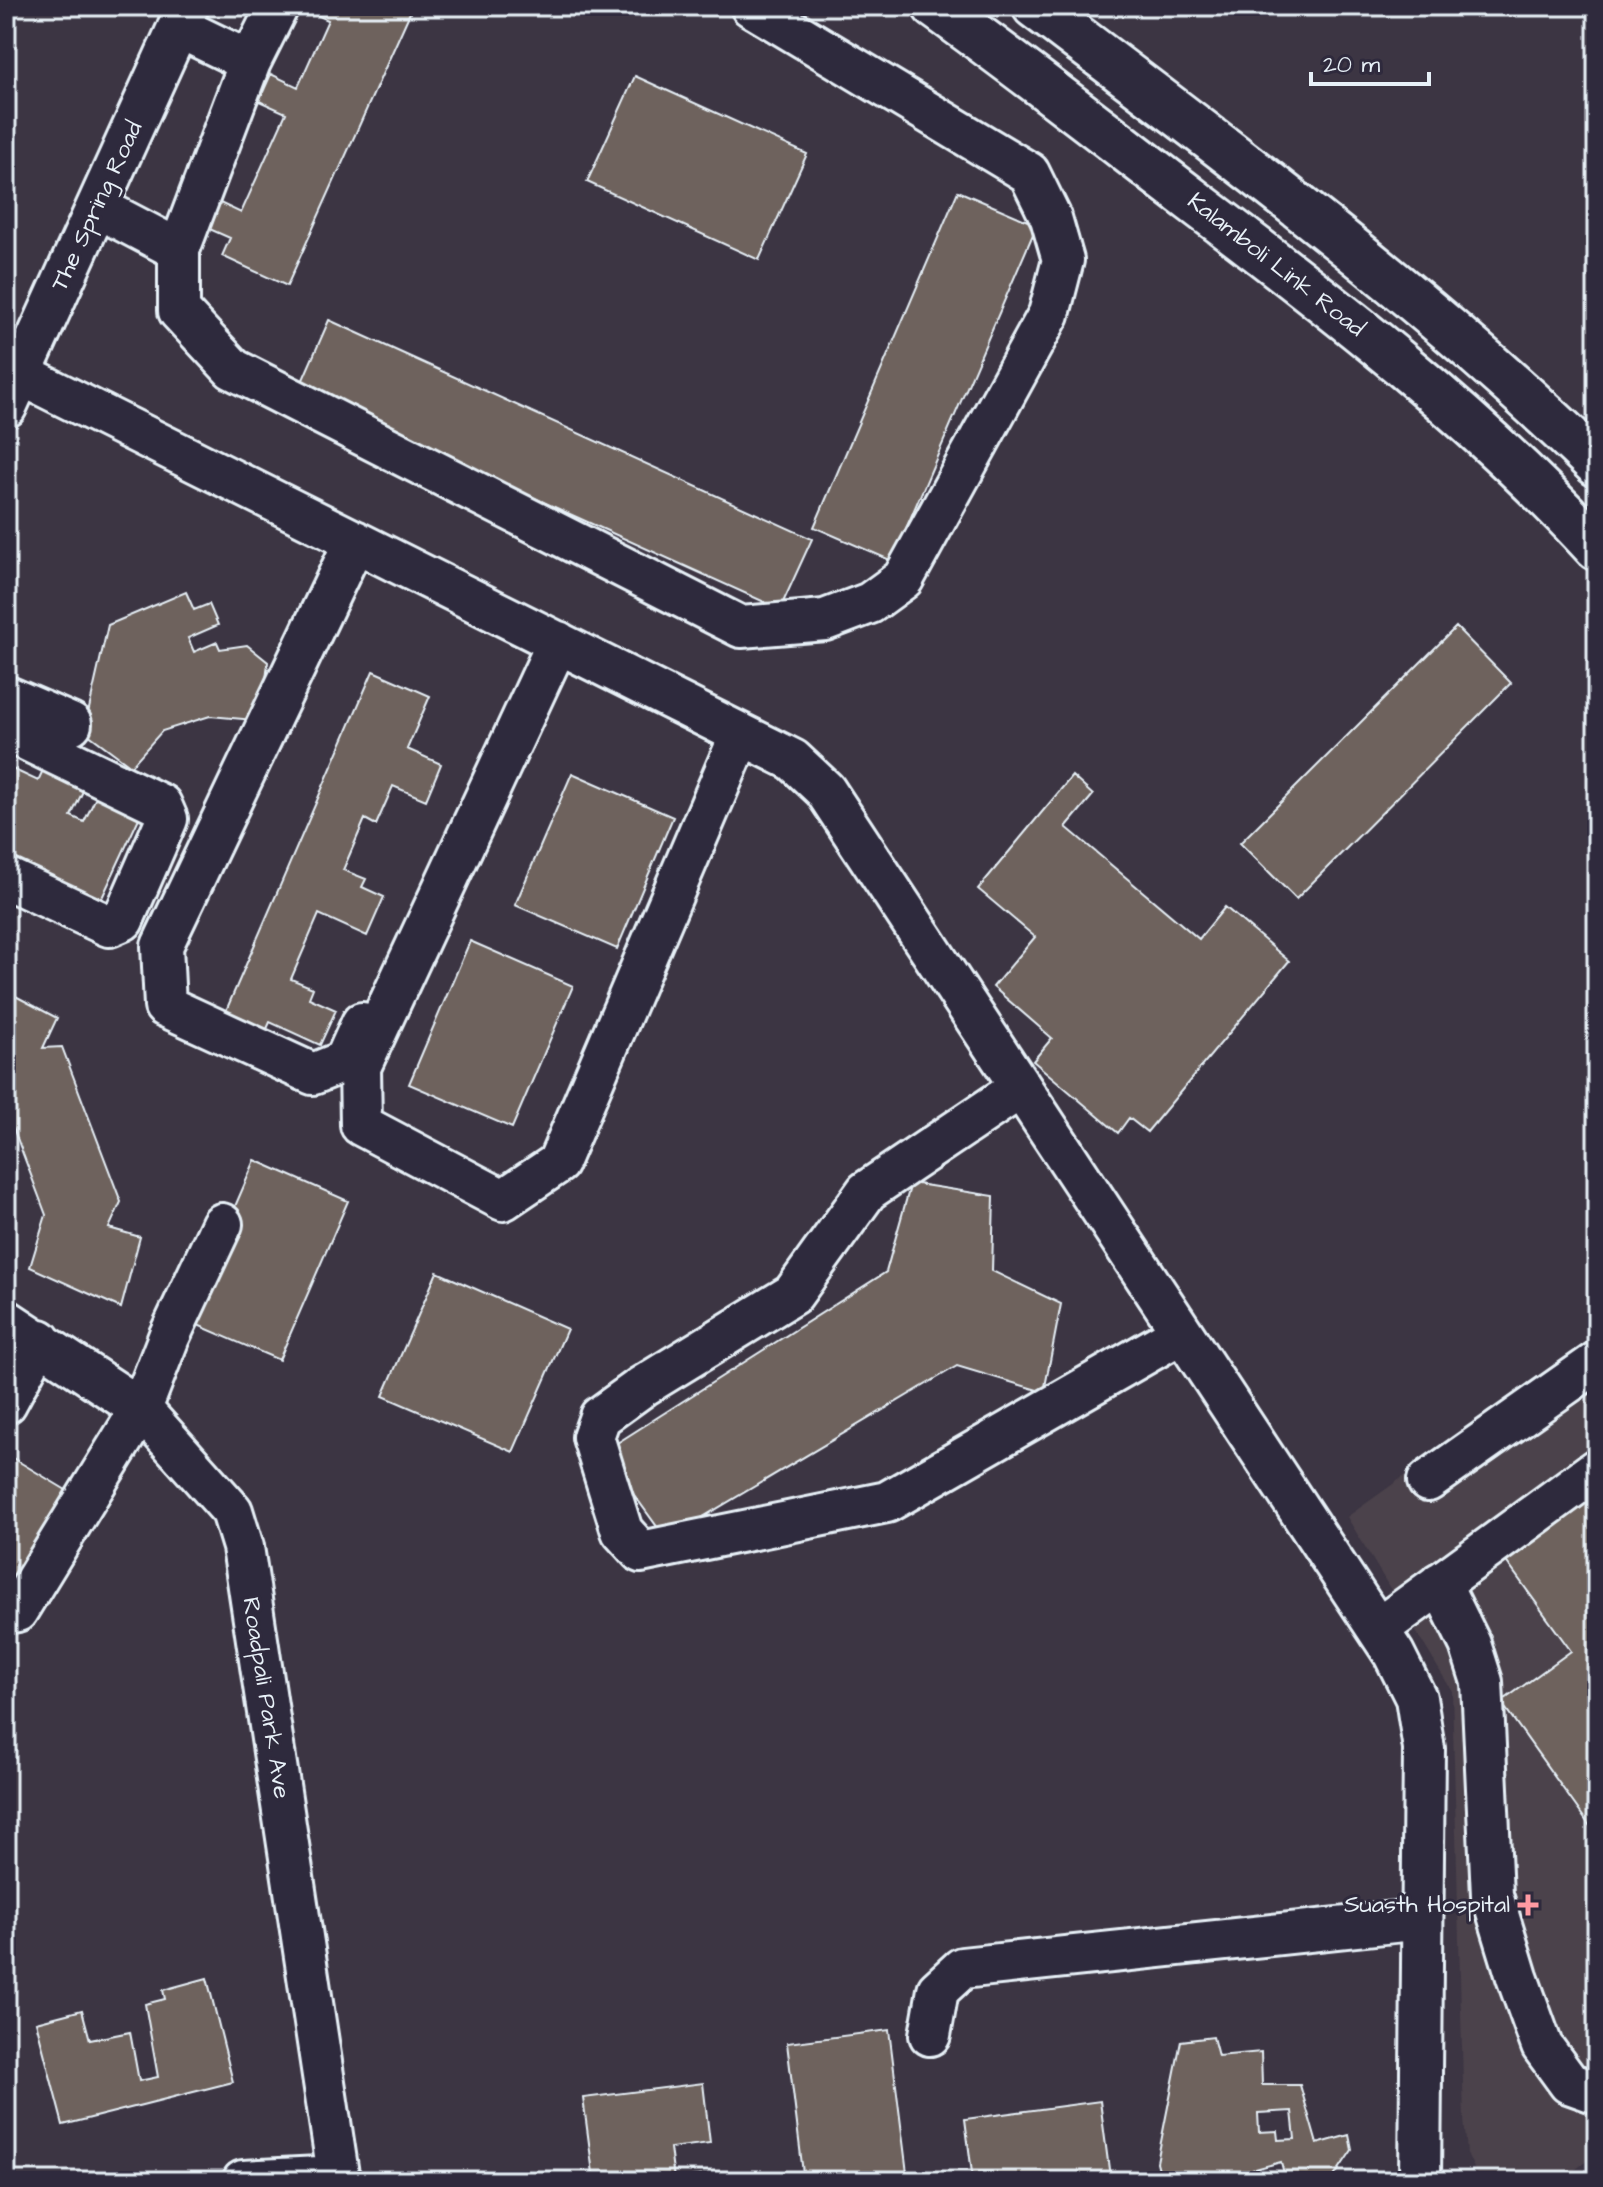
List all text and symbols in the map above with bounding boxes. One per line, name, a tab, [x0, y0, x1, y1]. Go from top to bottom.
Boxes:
scale bar	[1311, 36, 1429, 86]
text: 20 m	[1323, 48, 1380, 82]
street label: The Spring Road	[43, 115, 152, 297]
street label: Kalamboli Link Road	[1180, 185, 1372, 345]
street label: Roadpali Park Ave	[233, 1595, 299, 1801]
place label: Suasth Hospital	[1344, 1888, 1510, 1922]
marker: Suasth Hospital	[1517, 1894, 1539, 1916]

